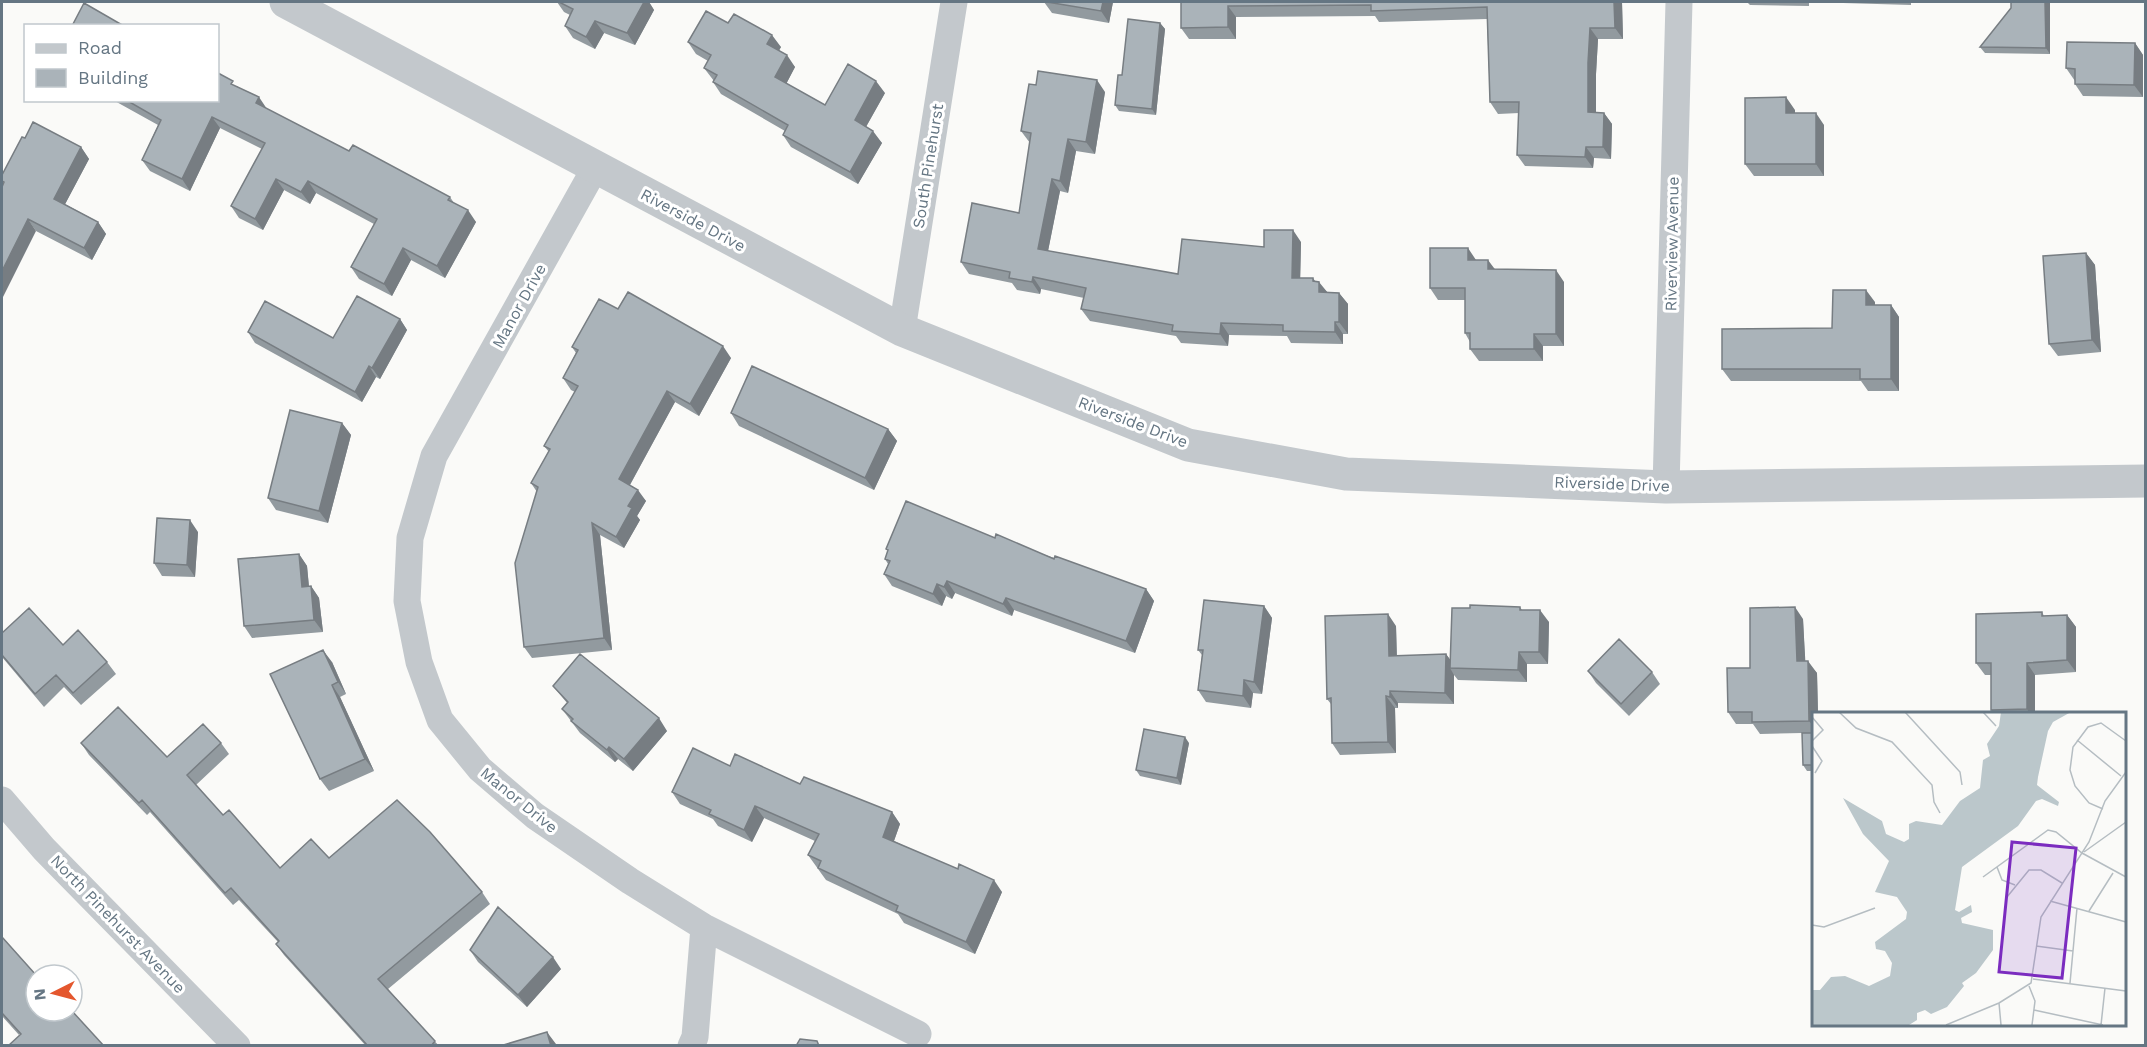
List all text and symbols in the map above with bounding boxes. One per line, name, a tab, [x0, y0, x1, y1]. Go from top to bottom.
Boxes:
legend	[24, 24, 219, 102]
text: Road	[78, 37, 122, 58]
text: Building	[78, 67, 148, 88]
street label: South Pinehurst	[909, 102, 947, 230]
street label: Riverview Avenue	[1661, 176, 1683, 312]
street label: Riverside Drive	[637, 184, 749, 256]
street label: Manor Drive	[488, 260, 550, 352]
street label: Riverside Drive	[1076, 392, 1190, 452]
street label: Riverside Drive	[1554, 472, 1670, 496]
inset map	[1812, 712, 2126, 1026]
street label: Manor Drive	[477, 763, 561, 837]
street label: North Pinehurst Avenue	[47, 851, 189, 997]
north arrow	[24, 963, 84, 1023]
text: N	[30, 988, 50, 1001]

